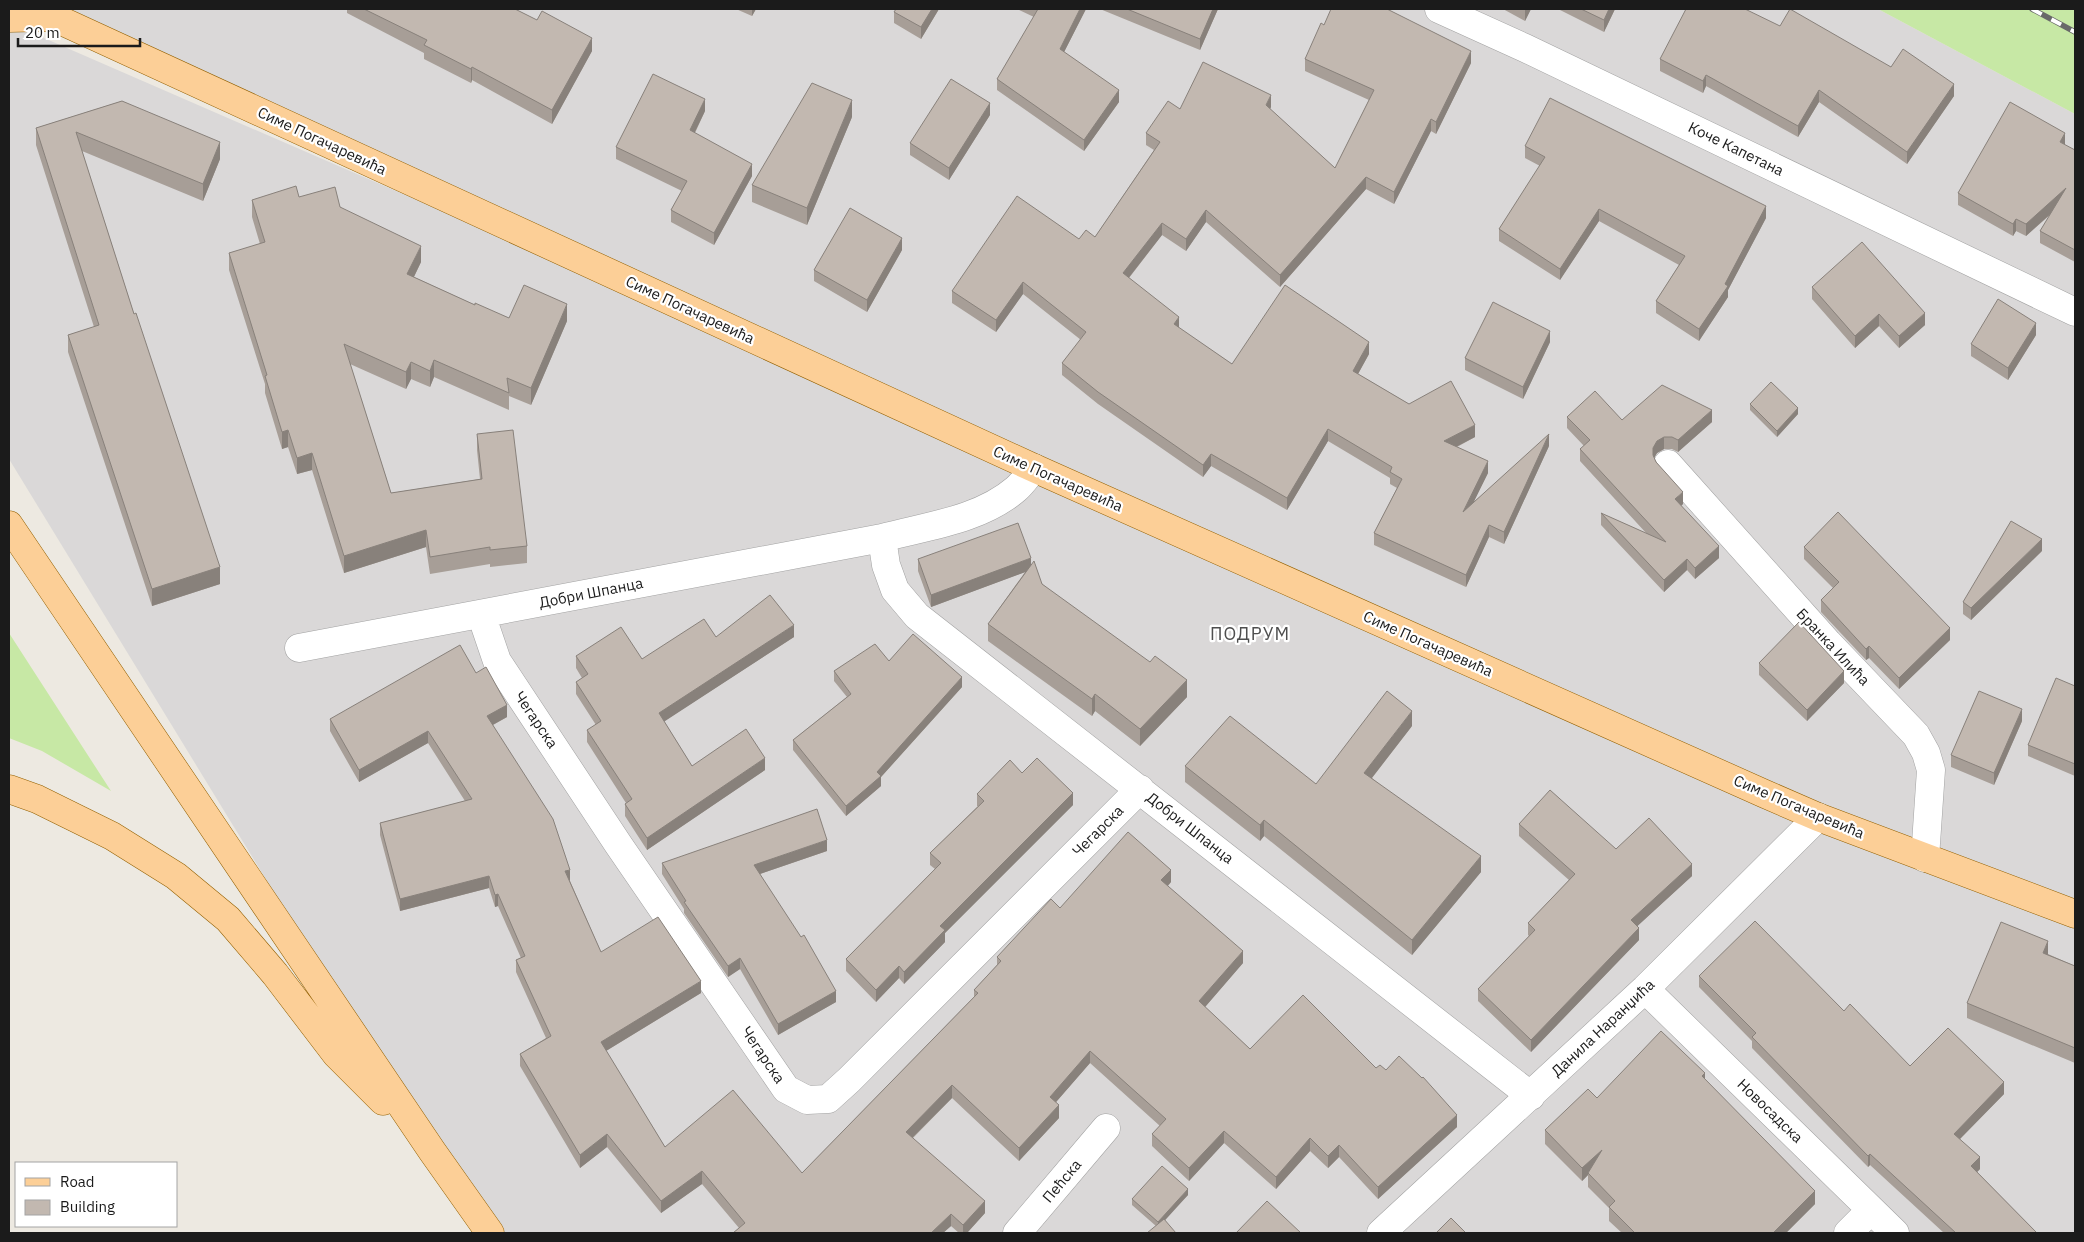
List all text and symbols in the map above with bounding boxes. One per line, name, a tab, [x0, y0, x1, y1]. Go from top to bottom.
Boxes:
scale bar	[18, 15, 140, 47]
text: 20 m	[25, 23, 60, 42]
street label: Симе Погачаревића	[255, 102, 390, 179]
street label: Коче Капетана	[1685, 117, 1787, 180]
street label: Симе Погачаревића	[623, 271, 758, 348]
street label: Симе Погачаревића	[990, 441, 1126, 516]
street label: Добри Шпанца	[537, 573, 645, 612]
street label: Бранка Илића	[1793, 604, 1874, 689]
street label: Симе Погачаревића	[1360, 606, 1496, 681]
district label: ПОДРУМ	[1210, 622, 1290, 645]
street label: Чегарска	[510, 688, 562, 752]
street label: Симе Погачаревића	[1731, 770, 1867, 843]
street label: Добри Шпанца	[1143, 788, 1238, 868]
street label: Чегарска	[1068, 801, 1127, 860]
street label: Данила Наранџића	[1547, 975, 1658, 1080]
street label: Чегарска	[737, 1023, 789, 1087]
street label: Новосадска	[1733, 1075, 1807, 1147]
street label: Пећска	[1038, 1155, 1085, 1206]
legend	[15, 1162, 178, 1227]
text: Road	[60, 1172, 95, 1191]
text: Building	[60, 1197, 115, 1216]

